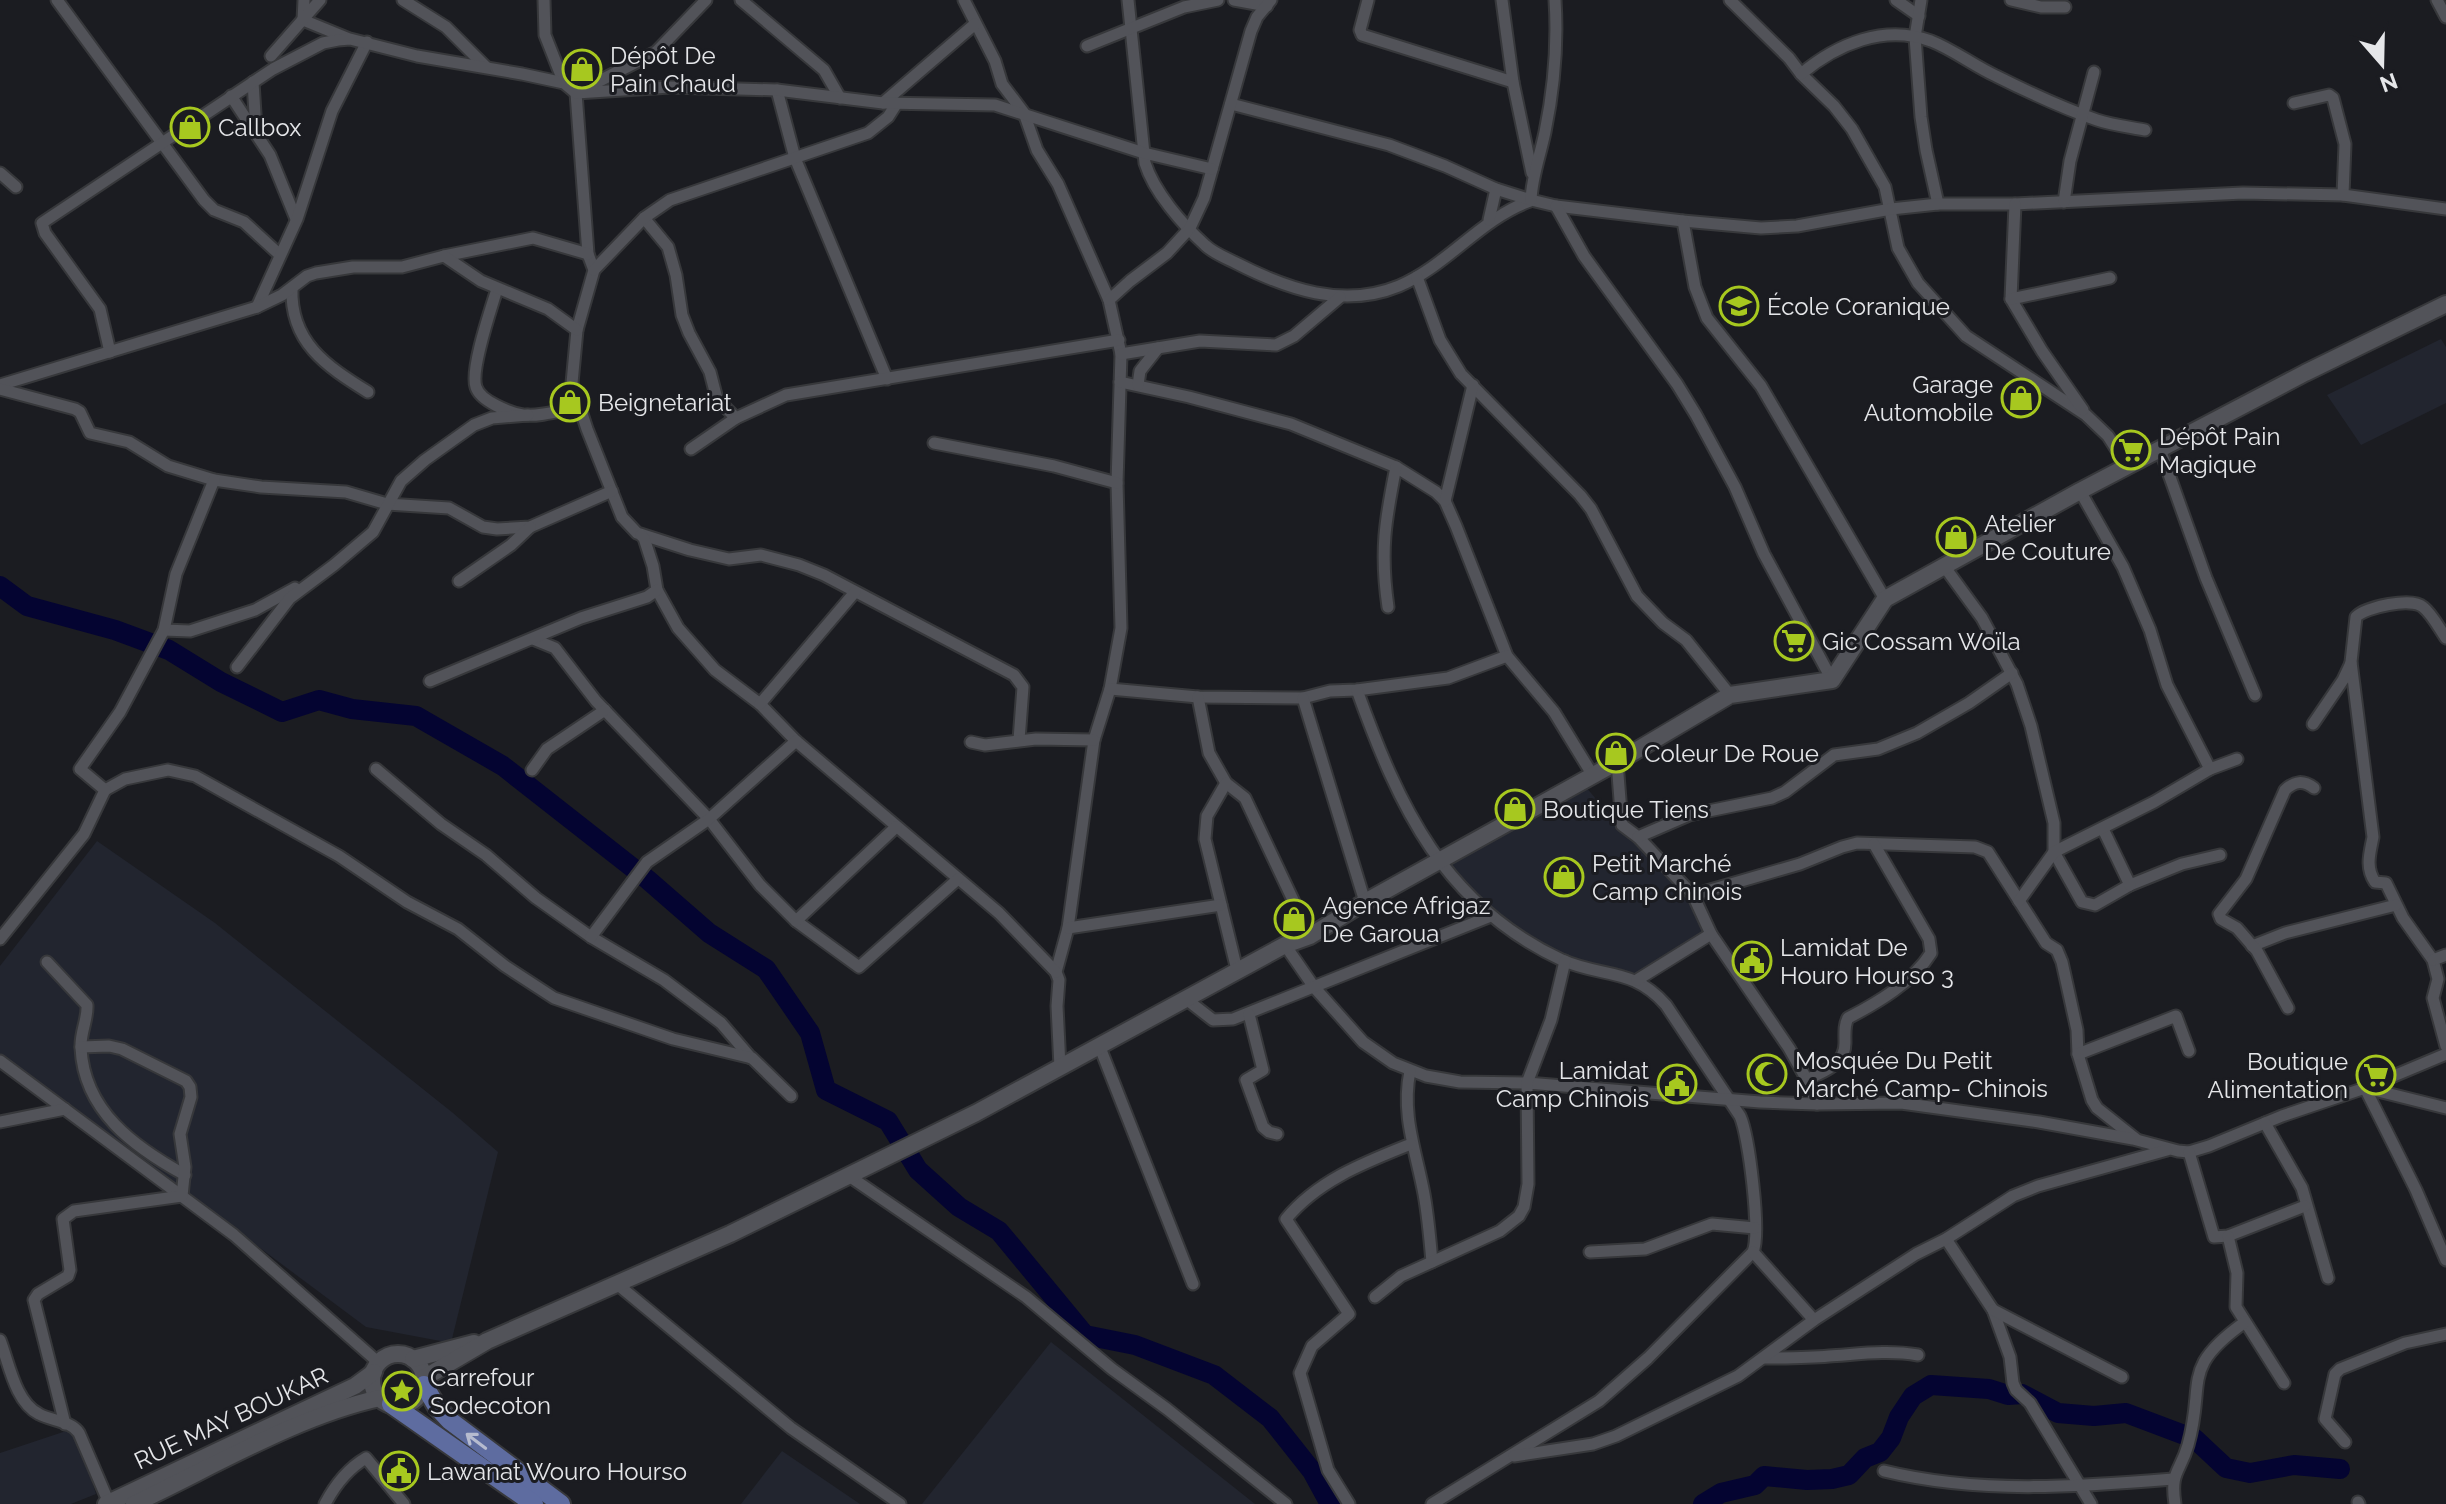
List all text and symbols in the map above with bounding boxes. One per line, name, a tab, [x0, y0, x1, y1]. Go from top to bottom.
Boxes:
north arrow	[2342, 24, 2422, 104]
place label: Dépôt De Pain Chaud	[610, 41, 736, 98]
shop icon: Dépôt De Pain Chaud	[561, 48, 603, 90]
text: N	[2377, 68, 2401, 98]
shop icon: Callbox	[169, 106, 211, 148]
place label: Callbox	[218, 113, 301, 142]
school or university icon: École Coranique	[1718, 285, 1760, 327]
place label: École Coranique	[1767, 292, 1950, 321]
place label: Garage Automobile	[1864, 370, 1993, 427]
shop icon: Garage Automobile	[2000, 377, 2042, 419]
shop icon: Beignetariat	[549, 381, 591, 423]
place label: Beignetariat	[598, 388, 732, 417]
place label: Dépôt Pain Magique	[2159, 422, 2280, 479]
supermarket icon: Dépôt Pain Magique	[2110, 429, 2152, 471]
place label: Atelier De Couture	[1984, 509, 2111, 566]
shop icon: Atelier De Couture	[1935, 516, 1977, 558]
supermarket icon: Gic Cossam Woïla	[1773, 620, 1815, 662]
place label: Gic Cossam Woïla	[1822, 627, 2021, 656]
shop icon: Coleur De Roue	[1595, 732, 1637, 774]
place label: Coleur De Roue	[1644, 739, 1819, 768]
shop icon: Boutique Tiens	[1494, 788, 1536, 830]
place label: Boutique Tiens	[1543, 795, 1709, 824]
place label: Petit Marché Camp chinois	[1592, 849, 1742, 906]
shop icon: Petit Marché Camp chinois	[1543, 856, 1585, 898]
place label: Agence Afrigaz De Garoua	[1322, 891, 1490, 948]
shop icon: Agence Afrigaz De Garoua	[1273, 898, 1315, 940]
place label: Lamidat De Houro Hourso 3	[1780, 933, 1954, 990]
public building icon: Lamidat De Houro Hourso 3	[1731, 940, 1773, 982]
place label: Mosquée Du Petit Marché Camp- Chinois	[1795, 1046, 2048, 1103]
place label: Boutique Alimentation	[2207, 1047, 2348, 1104]
mosque icon: Mosquée Du Petit Marché Camp- Chinois	[1746, 1053, 1788, 1095]
supermarket icon: Boutique Alimentation	[2355, 1054, 2397, 1096]
place label: Lamidat Camp Chinois	[1496, 1056, 1649, 1113]
public building icon: Lamidat Camp Chinois	[1656, 1063, 1698, 1105]
street label: RUE MAY BOUKAR	[130, 1360, 332, 1476]
place label: Carrefour Sodecoton	[430, 1363, 551, 1420]
place icon: Carrefour Sodecoton	[381, 1370, 423, 1412]
one-way arrow	[466, 1432, 487, 1449]
public building icon: Lawanat Wouro Hourso	[378, 1450, 420, 1492]
place label: Lawanat Wouro Hourso	[427, 1457, 687, 1486]

